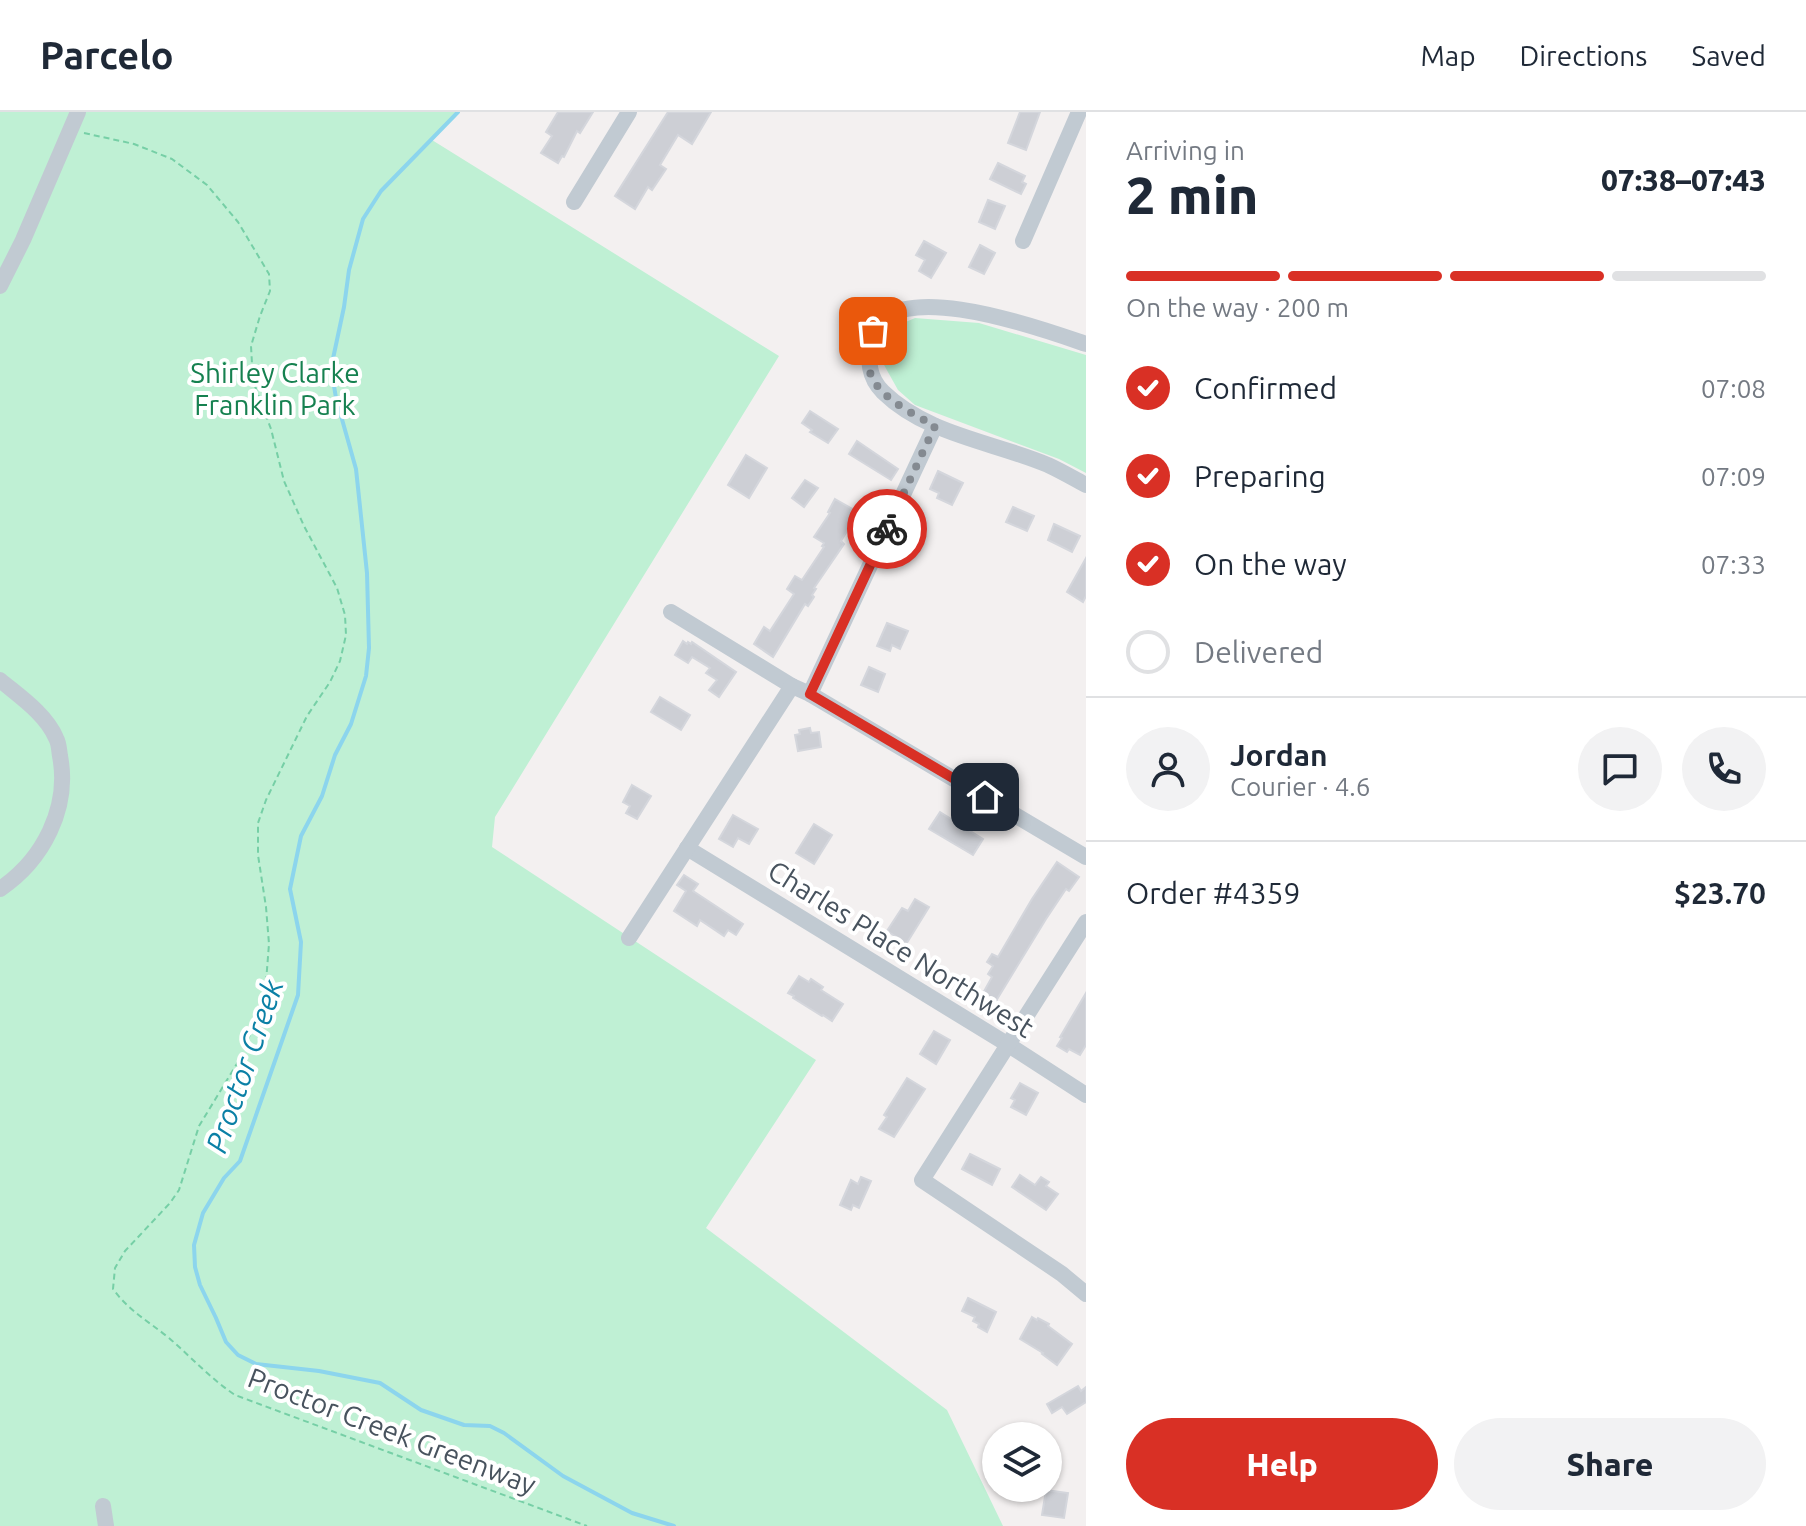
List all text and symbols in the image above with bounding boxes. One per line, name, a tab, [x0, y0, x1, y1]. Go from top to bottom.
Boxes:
text: Parcelo	[40, 34, 174, 76]
text: Map	[1420, 40, 1476, 71]
text: Directions	[1520, 40, 1647, 71]
text: Saved	[1691, 40, 1766, 71]
text: Arriving in	[1126, 136, 1245, 165]
text: 07:38–07:43	[1601, 163, 1766, 197]
text: 2 min	[1126, 166, 1258, 224]
text: On the way · 200 m	[1126, 293, 1349, 322]
pin	[839, 297, 907, 365]
icon: bag	[851, 309, 895, 353]
park label: Shirley Clarke Franklin Park	[190, 357, 360, 420]
icon: check	[1126, 366, 1170, 410]
text: Confirmed	[1194, 371, 1337, 405]
text: 07:08	[1701, 374, 1766, 403]
icon: check	[1126, 454, 1170, 498]
text: Preparing	[1194, 459, 1326, 493]
text: 07:09	[1701, 462, 1766, 491]
courier	[847, 489, 927, 569]
icon: bike	[865, 507, 909, 551]
icon: check	[1126, 542, 1170, 586]
text: On the way	[1194, 547, 1347, 581]
text: 07:33	[1701, 550, 1766, 579]
text: Delivered	[1194, 635, 1323, 669]
button: person	[1126, 727, 1210, 811]
button: chat	[1578, 727, 1662, 811]
button: phone	[1682, 727, 1766, 811]
text: Jordan	[1230, 738, 1328, 772]
pin	[951, 763, 1019, 831]
text: Courier · 4.6	[1230, 772, 1370, 801]
icon: home	[963, 775, 1007, 819]
street label: Charles Place Northwest	[763, 854, 1040, 1043]
text: Order #4359	[1126, 876, 1300, 910]
text: $23.70	[1674, 876, 1766, 910]
water label: Proctor Creek	[198, 974, 290, 1157]
street label: Proctor Creek Greenway	[244, 1361, 541, 1500]
button: Help	[1126, 1418, 1438, 1510]
button: Share	[1454, 1418, 1766, 1510]
map controls	[982, 1422, 1062, 1502]
button: layers	[982, 1422, 1062, 1502]

